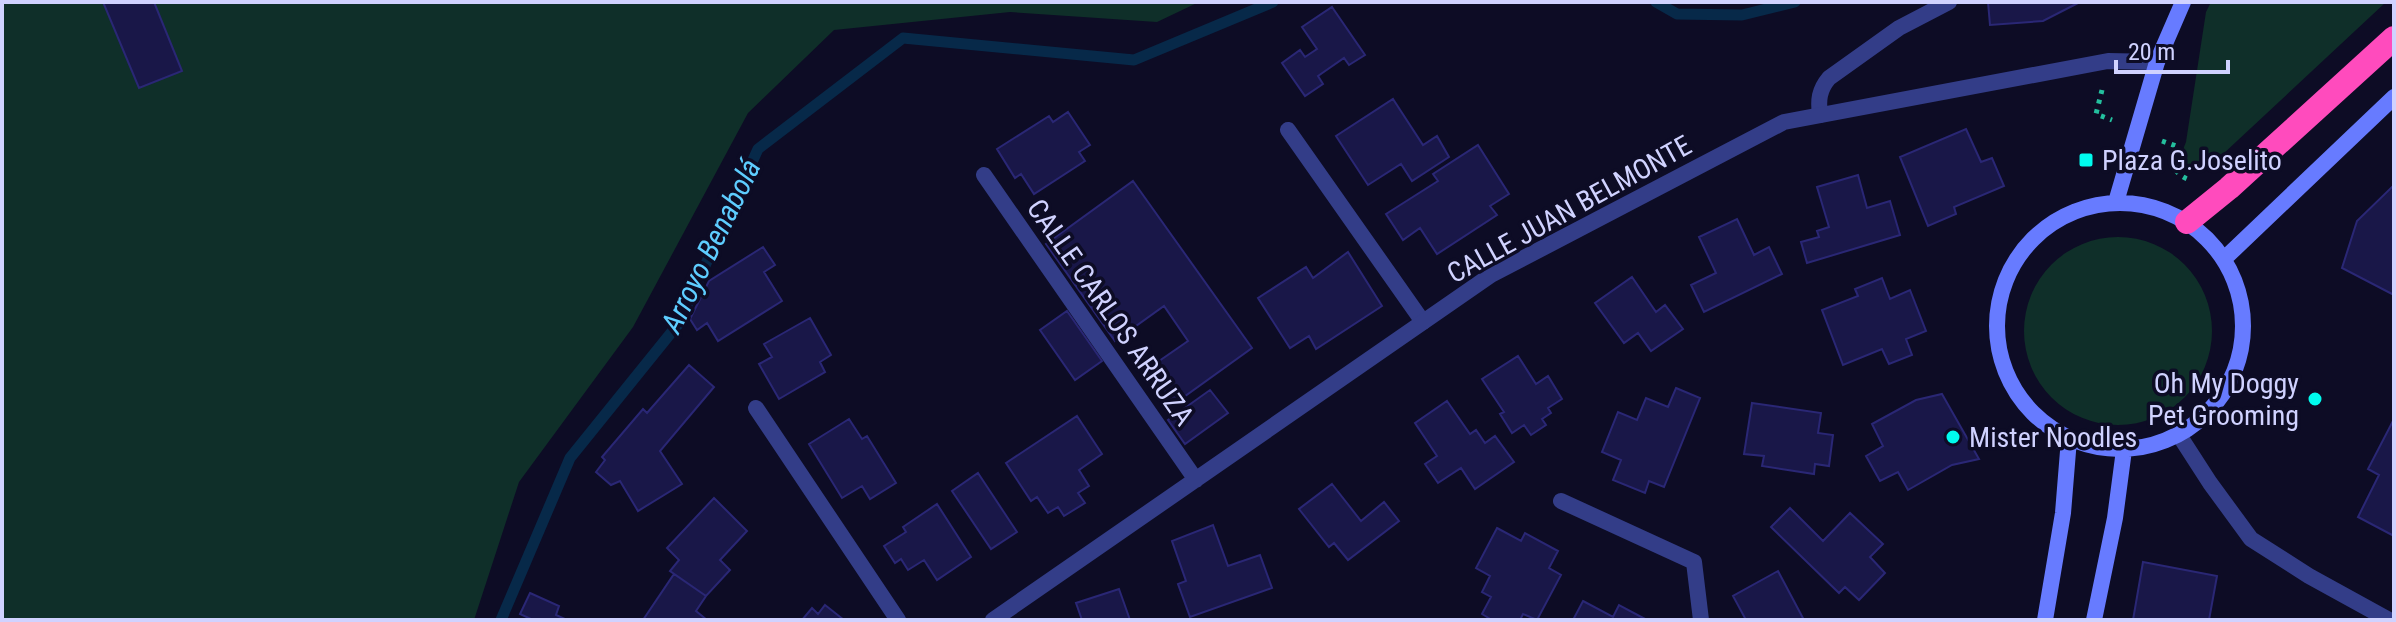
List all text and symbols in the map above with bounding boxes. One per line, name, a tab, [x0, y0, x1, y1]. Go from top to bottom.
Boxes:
scale bar	[2116, 24, 2228, 74]
text: 20 m	[2128, 38, 2175, 66]
street label: CALLE JUAN BELMONTE	[1441, 129, 1697, 290]
place label: Plaza G.Joselito	[2102, 144, 2282, 177]
marker: Plaza G.Joselito	[2077, 151, 2095, 169]
water label: Arroyo Benabolá	[653, 152, 768, 339]
street label: CALLE CARLOS ARRUZA	[1020, 193, 1201, 432]
place label: Oh My Doggy Pet Grooming	[2148, 367, 2299, 432]
marker: Oh My Doggy Pet Grooming	[2306, 390, 2324, 408]
place label: Mister Noodles	[1969, 421, 2137, 454]
marker: Mister Noodles	[1944, 428, 1962, 446]

